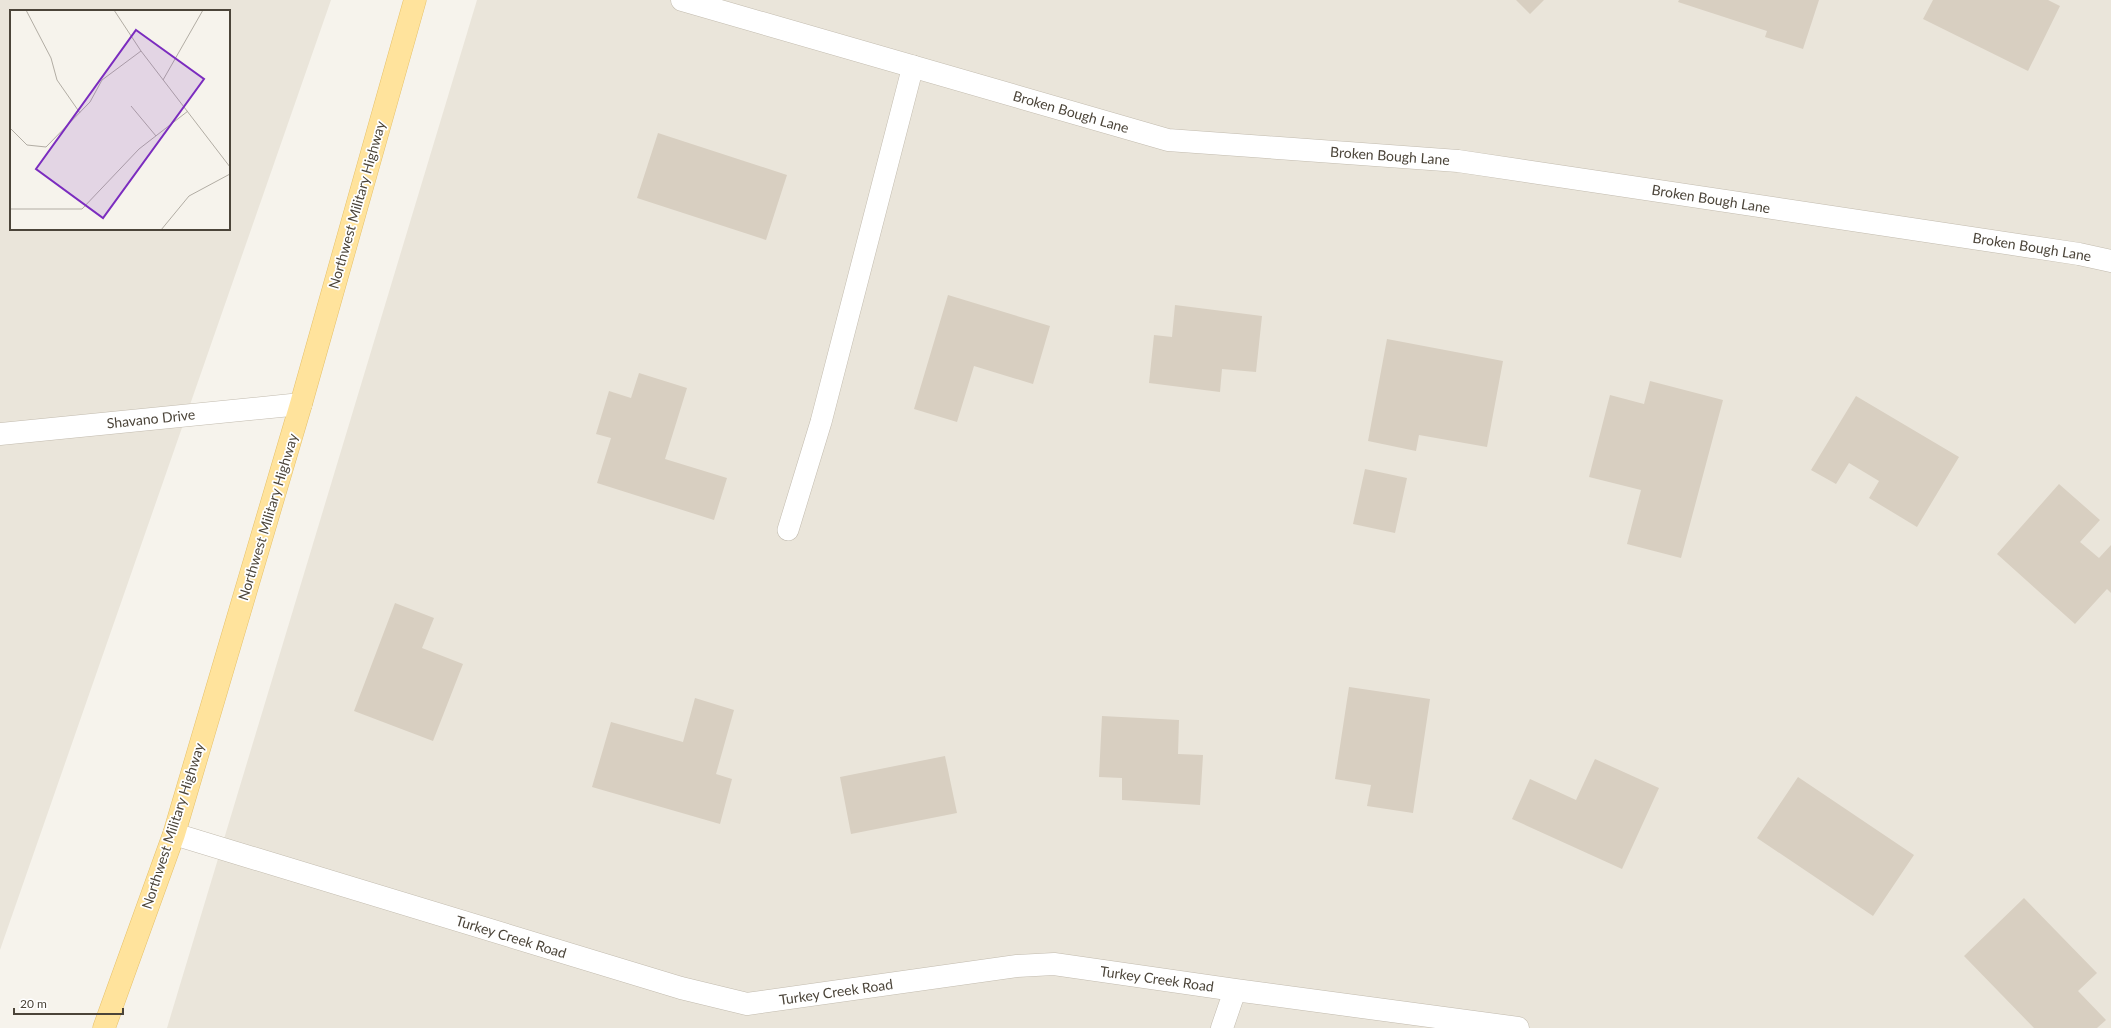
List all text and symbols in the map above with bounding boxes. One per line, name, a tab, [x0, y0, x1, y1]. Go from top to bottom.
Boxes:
inset map	[10, 10, 230, 230]
street label: Broken Bough Lane	[1011, 87, 1131, 136]
street label: Northwest Military Highway	[324, 118, 389, 291]
street label: Broken Bough Lane	[1330, 143, 1450, 168]
street label: Broken Bough Lane	[1651, 181, 1772, 216]
street label: Broken Bough Lane	[1972, 229, 2093, 264]
street label: Shavano Drive	[106, 405, 196, 432]
street label: Northwest Military Highway	[234, 431, 301, 602]
street label: Northwest Military Highway	[138, 740, 208, 911]
street label: Turkey Creek Road	[454, 912, 568, 961]
street label: Turkey Creek Road	[1099, 962, 1215, 995]
street label: Turkey Creek Road	[778, 975, 894, 1008]
scale bar	[14, 990, 123, 1016]
text: 20 m	[20, 996, 47, 1011]

